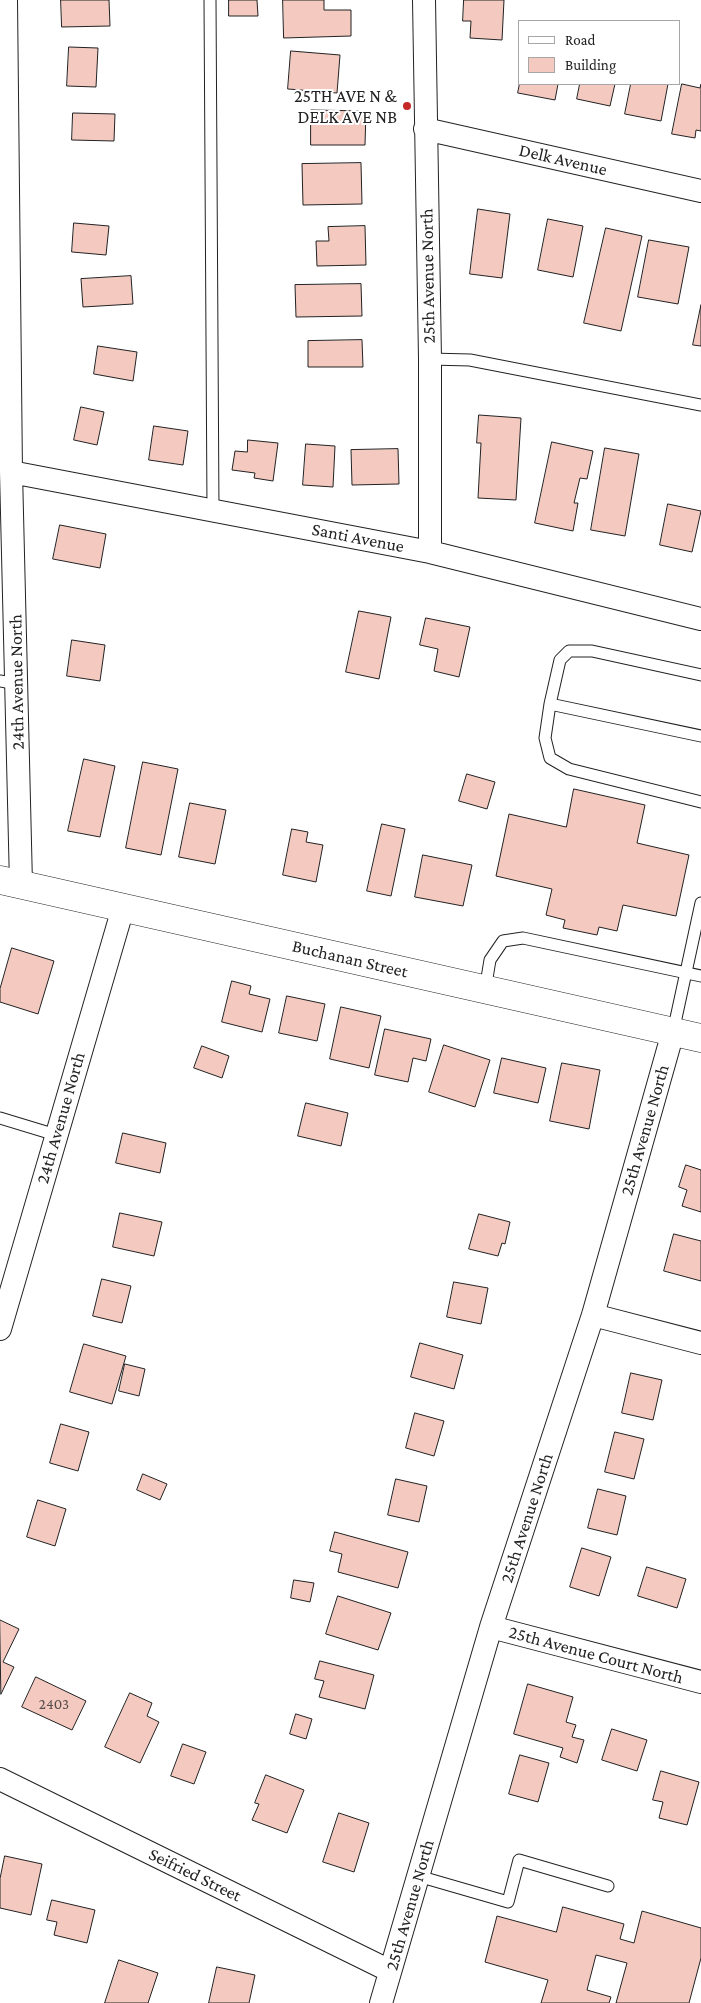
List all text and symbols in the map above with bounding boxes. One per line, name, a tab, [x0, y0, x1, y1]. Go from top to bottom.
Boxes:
legend	[518, 20, 681, 85]
text: Road	[565, 32, 595, 48]
text: Building	[565, 57, 616, 73]
place label: 25TH AVE N & DELK AVE NB	[294, 85, 397, 128]
marker: 25TH AVE N & DELK AVE NB	[401, 100, 413, 112]
street label: Delk Avenue	[517, 139, 609, 181]
street label: 25th Avenue North	[416, 208, 440, 344]
street label: Santi Avenue	[310, 518, 406, 558]
street label: 24th Avenue North	[5, 614, 29, 750]
street label: Buchanan Street	[290, 935, 410, 983]
street label: 24th Avenue North	[32, 1050, 90, 1186]
street label: 25th Avenue North	[616, 1062, 674, 1198]
street label: 25th Avenue North	[496, 1450, 558, 1586]
street label: 25th Avenue Court North	[506, 1621, 686, 1689]
house number: 2403	[39, 1695, 69, 1713]
street label: 25th Avenue North	[381, 1837, 439, 1973]
street label: Seifried Street	[145, 1843, 245, 1907]

